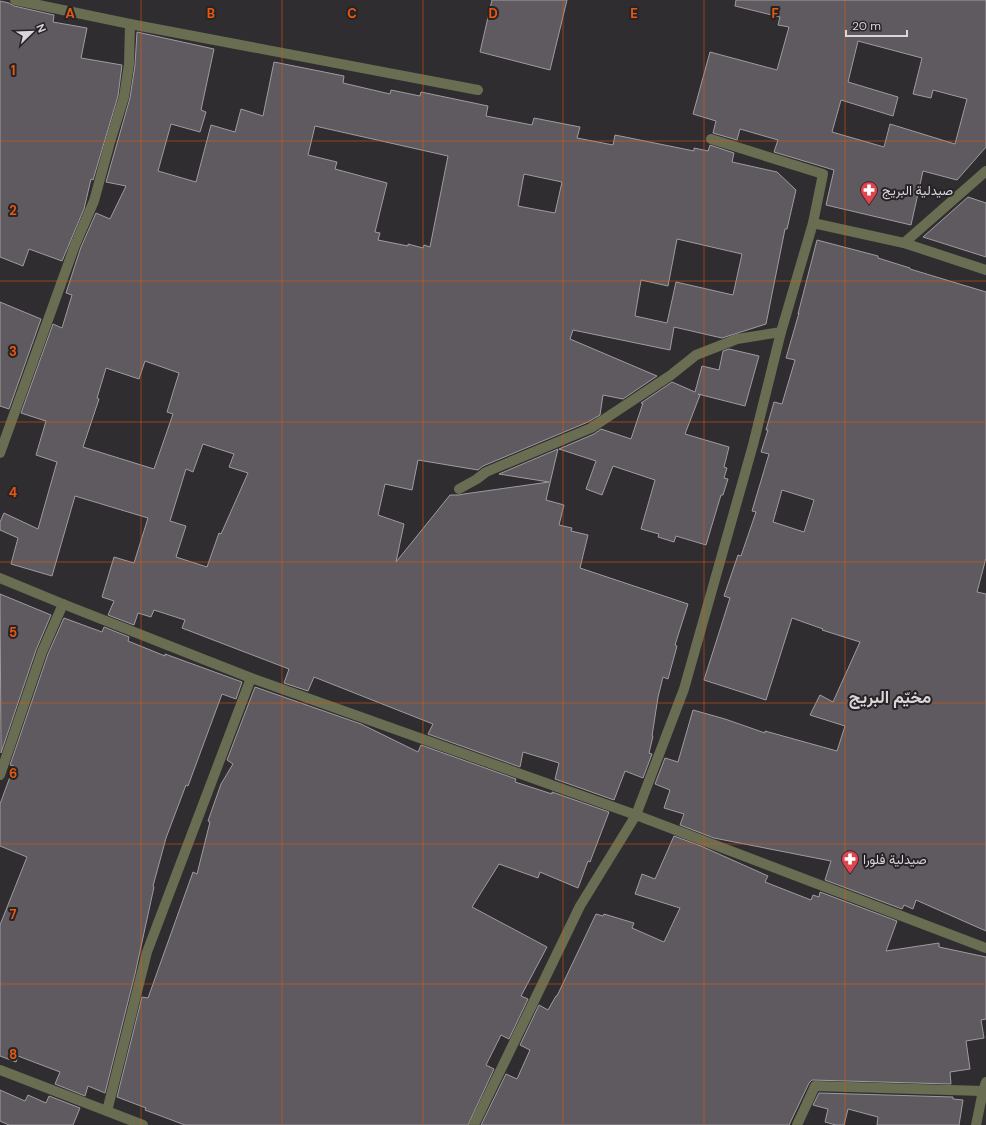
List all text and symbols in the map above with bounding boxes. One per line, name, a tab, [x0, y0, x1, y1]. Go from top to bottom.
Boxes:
text: A	[65, 5, 75, 22]
text: B	[207, 5, 215, 22]
text: C	[347, 5, 357, 22]
text: D	[488, 5, 498, 22]
text: E	[630, 5, 638, 22]
text: F	[771, 5, 779, 22]
north arrow	[12, 12, 52, 52]
scale bar	[846, 12, 907, 38]
text: 20 m	[852, 18, 881, 34]
text: N	[33, 22, 49, 35]
text: 1	[11, 62, 15, 79]
pharmacy icon: صيدلية البريج	[859, 180, 879, 205]
place label: صيدلية البريج	[882, 182, 953, 200]
text: 2	[9, 202, 17, 219]
text: 3	[9, 343, 17, 360]
text: 4	[9, 484, 17, 501]
text: 5	[9, 624, 17, 641]
district label: مخيّم البريج	[849, 686, 931, 709]
text: 6	[9, 765, 17, 782]
pharmacy icon: صيدلية فلورا	[840, 849, 860, 874]
place label: صيدلية فلورا	[863, 851, 927, 868]
text: 7	[10, 906, 17, 923]
text: 8	[9, 1046, 17, 1063]

